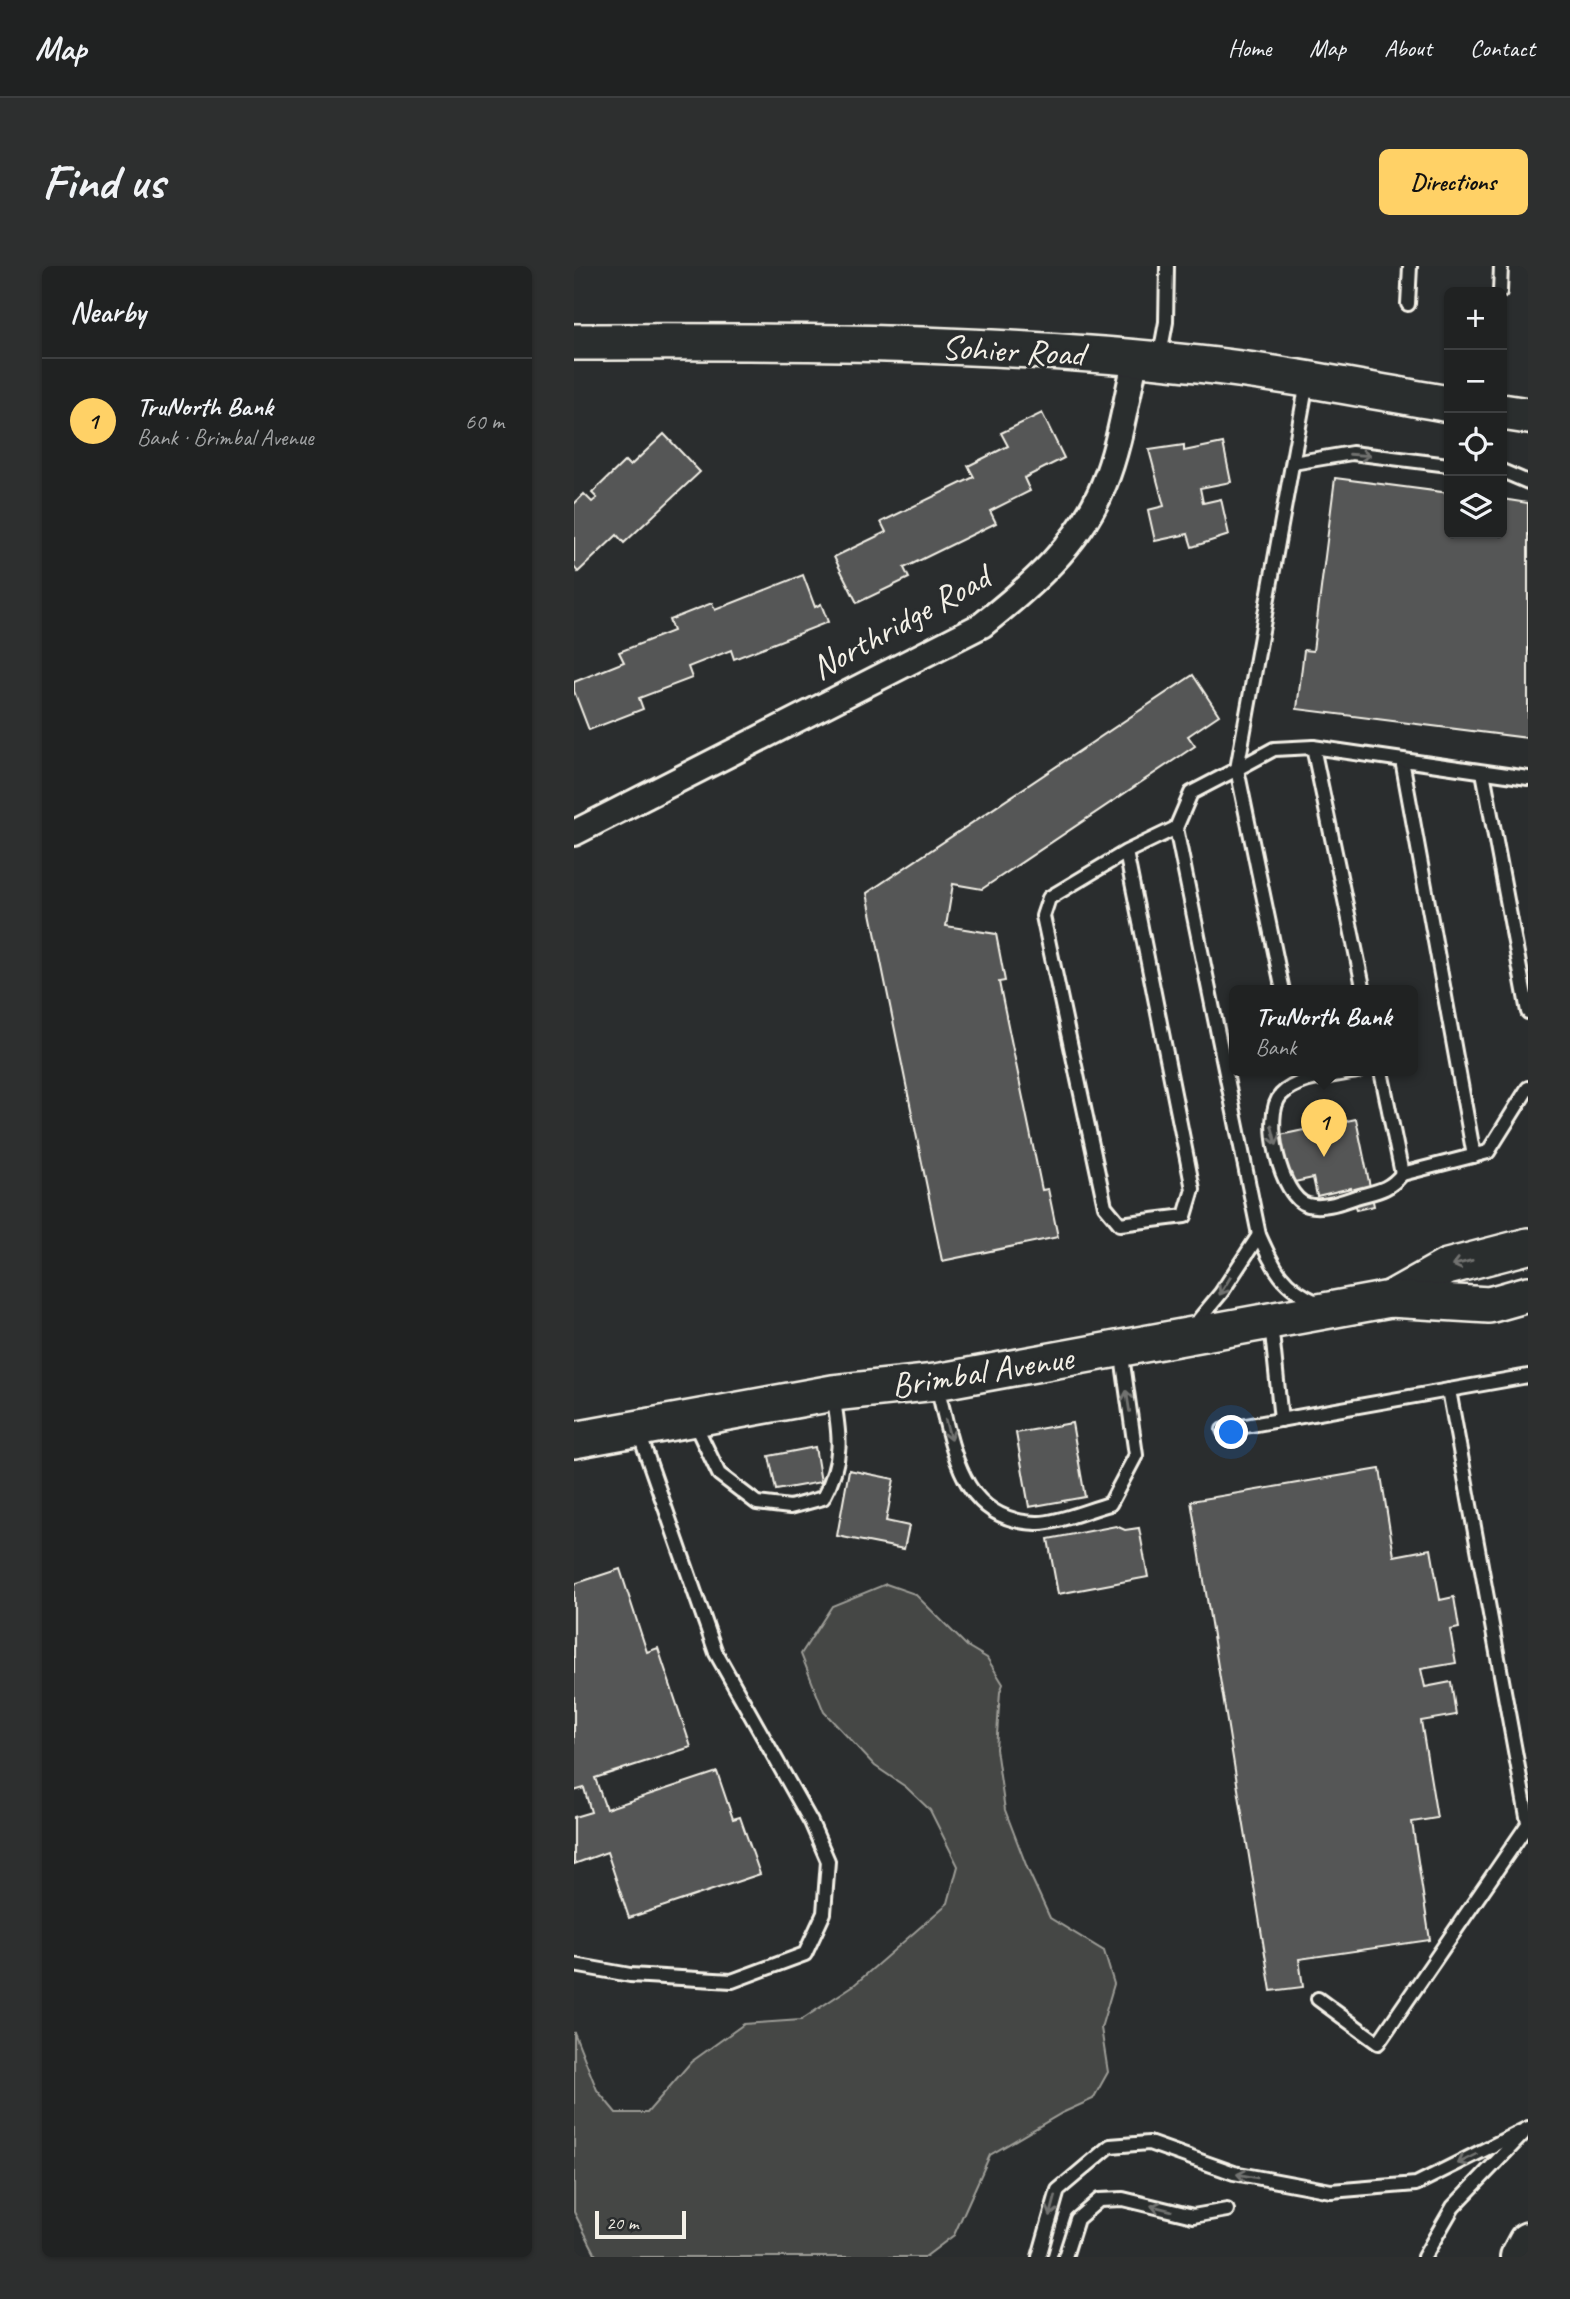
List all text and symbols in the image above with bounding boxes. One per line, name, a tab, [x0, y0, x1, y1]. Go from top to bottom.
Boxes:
text: Map	[35, 27, 86, 69]
text: Home	[1228, 33, 1271, 63]
text: Map	[1309, 33, 1346, 63]
text: About	[1384, 33, 1432, 63]
text: Contact	[1470, 33, 1535, 63]
button: Directions	[1379, 149, 1528, 215]
text: Find us	[42, 151, 164, 213]
map controls	[1444, 287, 1507, 539]
button: +	[1444, 287, 1507, 350]
text: Nearby	[70, 293, 146, 331]
street label: Sohier Road	[940, 324, 1091, 377]
button: −	[1444, 350, 1507, 413]
text: TruNorth Bank	[137, 390, 273, 423]
text: 1	[88, 407, 98, 436]
text: 60 m	[465, 407, 504, 436]
button: locate	[1444, 413, 1507, 476]
text: Bank · Brimbal Avenue	[137, 423, 314, 452]
one-way arrow	[1348, 449, 1371, 462]
button: layers	[1444, 476, 1507, 539]
street label: Northridge Road	[803, 552, 1002, 690]
popup	[1229, 985, 1418, 1076]
text: TruNorth Bank	[1256, 1000, 1391, 1033]
text: Bank	[1256, 1033, 1296, 1062]
pin: 1	[1301, 1099, 1347, 1157]
one-way arrow	[1268, 1123, 1281, 1146]
one-way arrow	[1451, 1257, 1474, 1270]
one-way arrow	[1217, 1276, 1232, 1295]
street label: Brimbal Avenue	[888, 1335, 1079, 1408]
one-way arrow	[1121, 1390, 1134, 1413]
your location	[1214, 1415, 1248, 1449]
one-way arrow	[942, 1418, 955, 1440]
one-way arrow	[1457, 2152, 1478, 2166]
one-way arrow	[1236, 2169, 1259, 2182]
one-way arrow	[1046, 2194, 1059, 2216]
one-way arrow	[1150, 2201, 1172, 2214]
scale bar	[595, 2208, 686, 2240]
text: 20 m	[606, 2211, 638, 2235]

